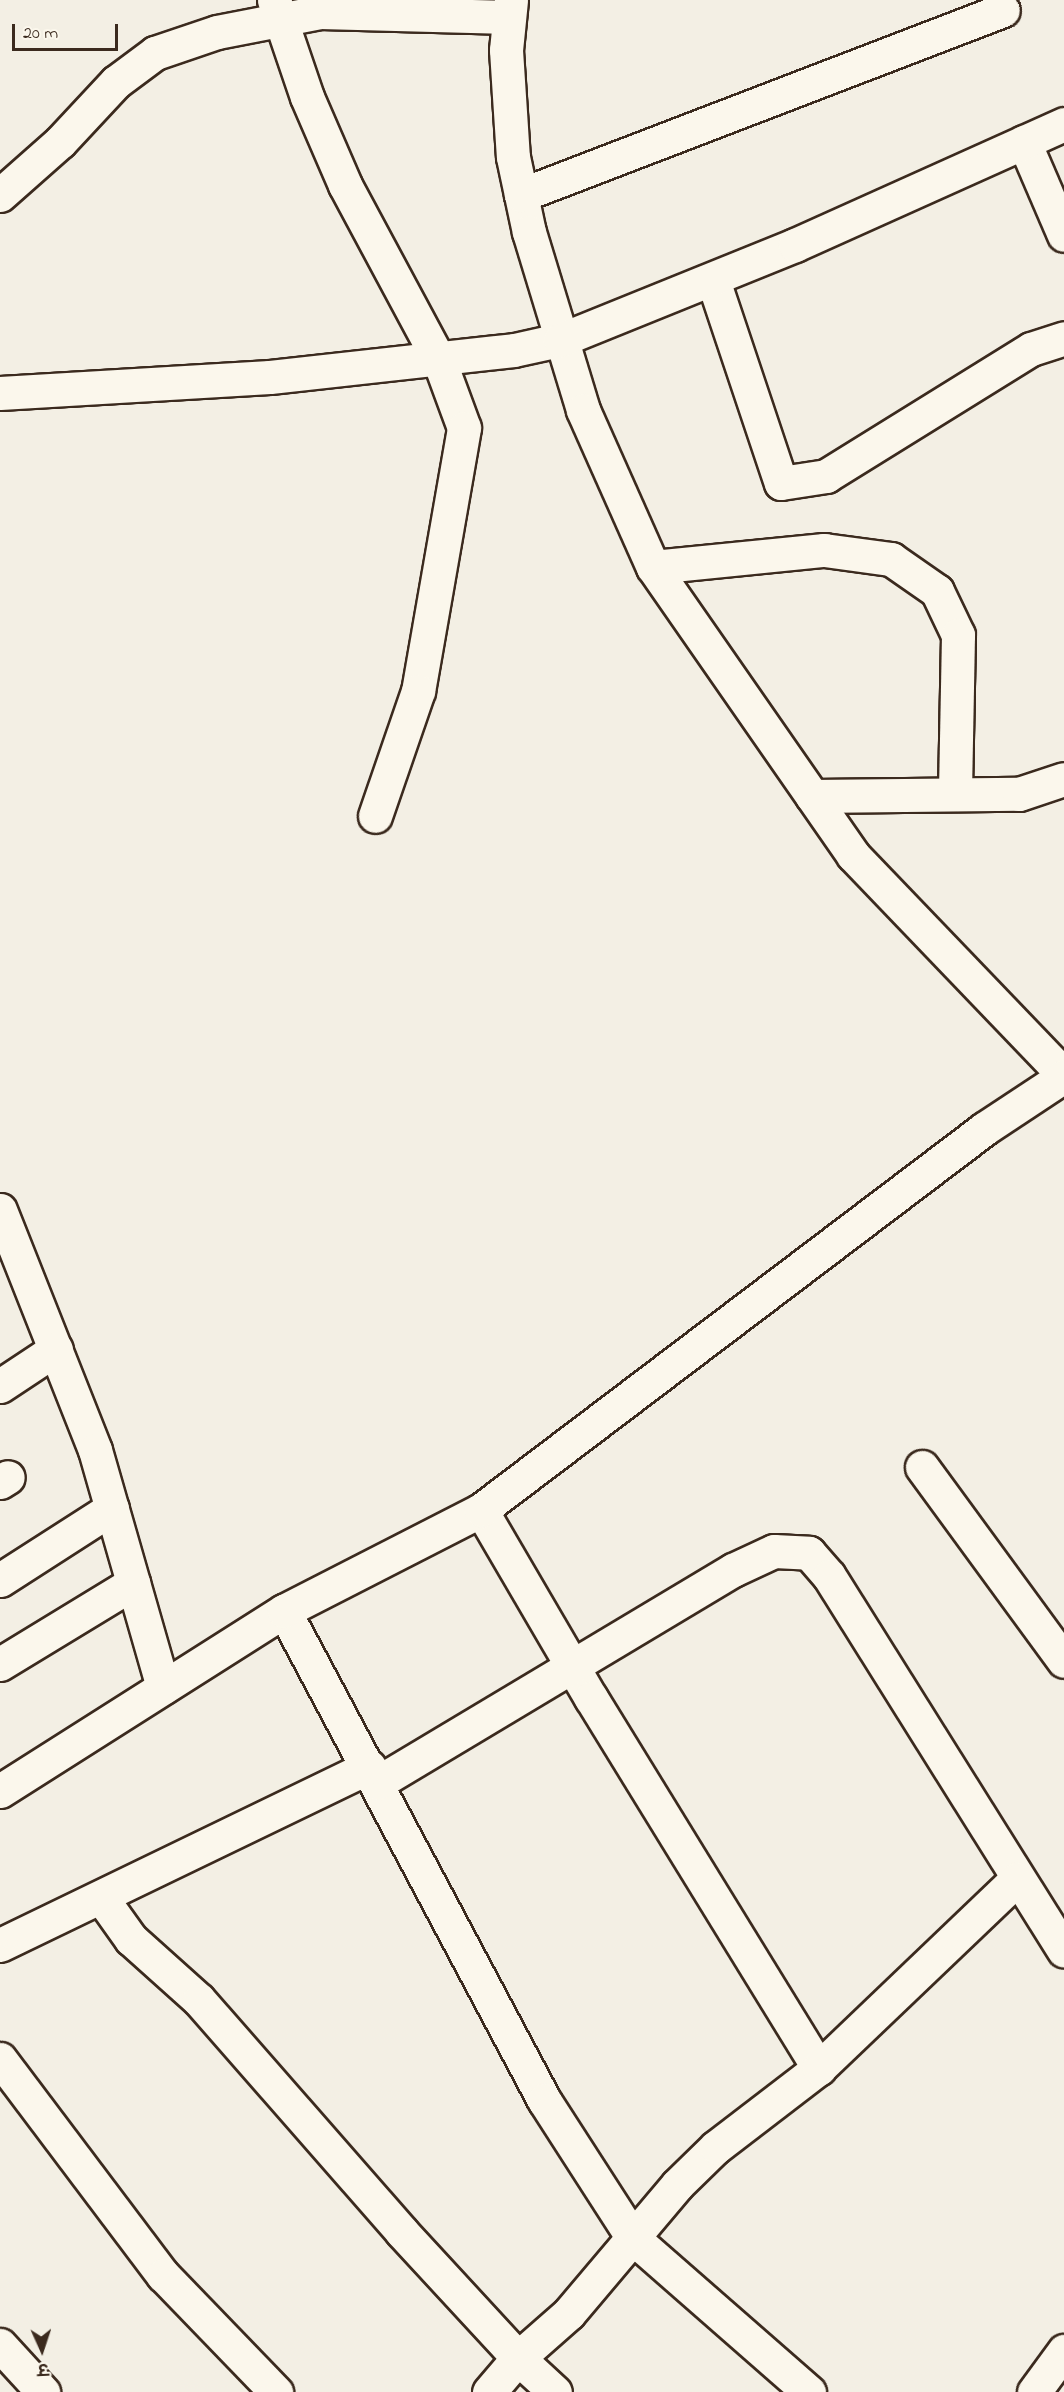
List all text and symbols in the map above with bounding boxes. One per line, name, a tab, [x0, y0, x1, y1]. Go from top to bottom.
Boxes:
scale bar	[15, 12, 122, 50]
text: 20 m	[23, 21, 58, 47]
north arrow	[12, 2320, 72, 2380]
text: उ	[37, 2356, 49, 2380]

